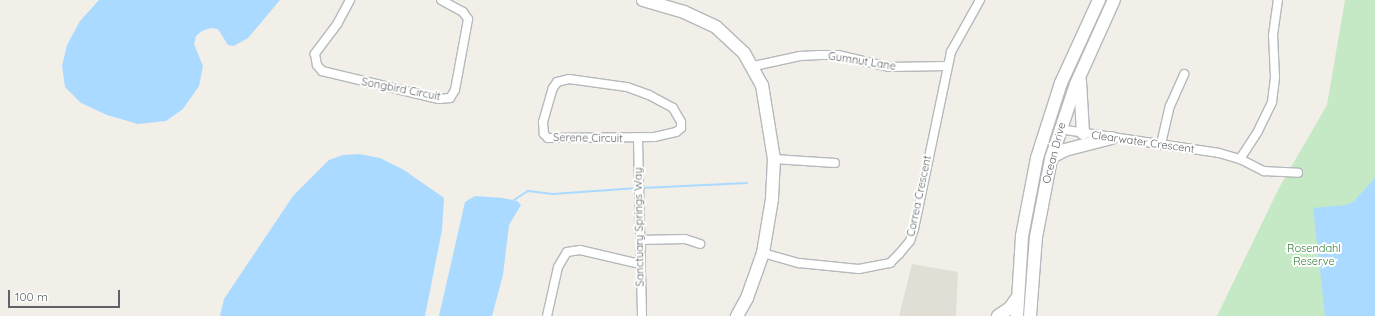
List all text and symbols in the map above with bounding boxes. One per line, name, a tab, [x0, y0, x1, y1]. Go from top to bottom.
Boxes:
street label: Gumnut Lane	[827, 49, 897, 73]
street label: Songbird Circuit	[360, 75, 442, 103]
street label: Ocean Drive	[1039, 121, 1069, 185]
street label: Clearwater Crescent	[1091, 128, 1195, 156]
street label: Serene Circuit	[553, 131, 623, 145]
street label: Correa Crescent	[904, 154, 934, 238]
street label: Sanctuary Springs Way	[631, 167, 647, 287]
park label: Rosendahl Reserve	[1287, 242, 1341, 268]
scale bar	[10, 282, 122, 308]
text: 100 m	[15, 289, 48, 304]

